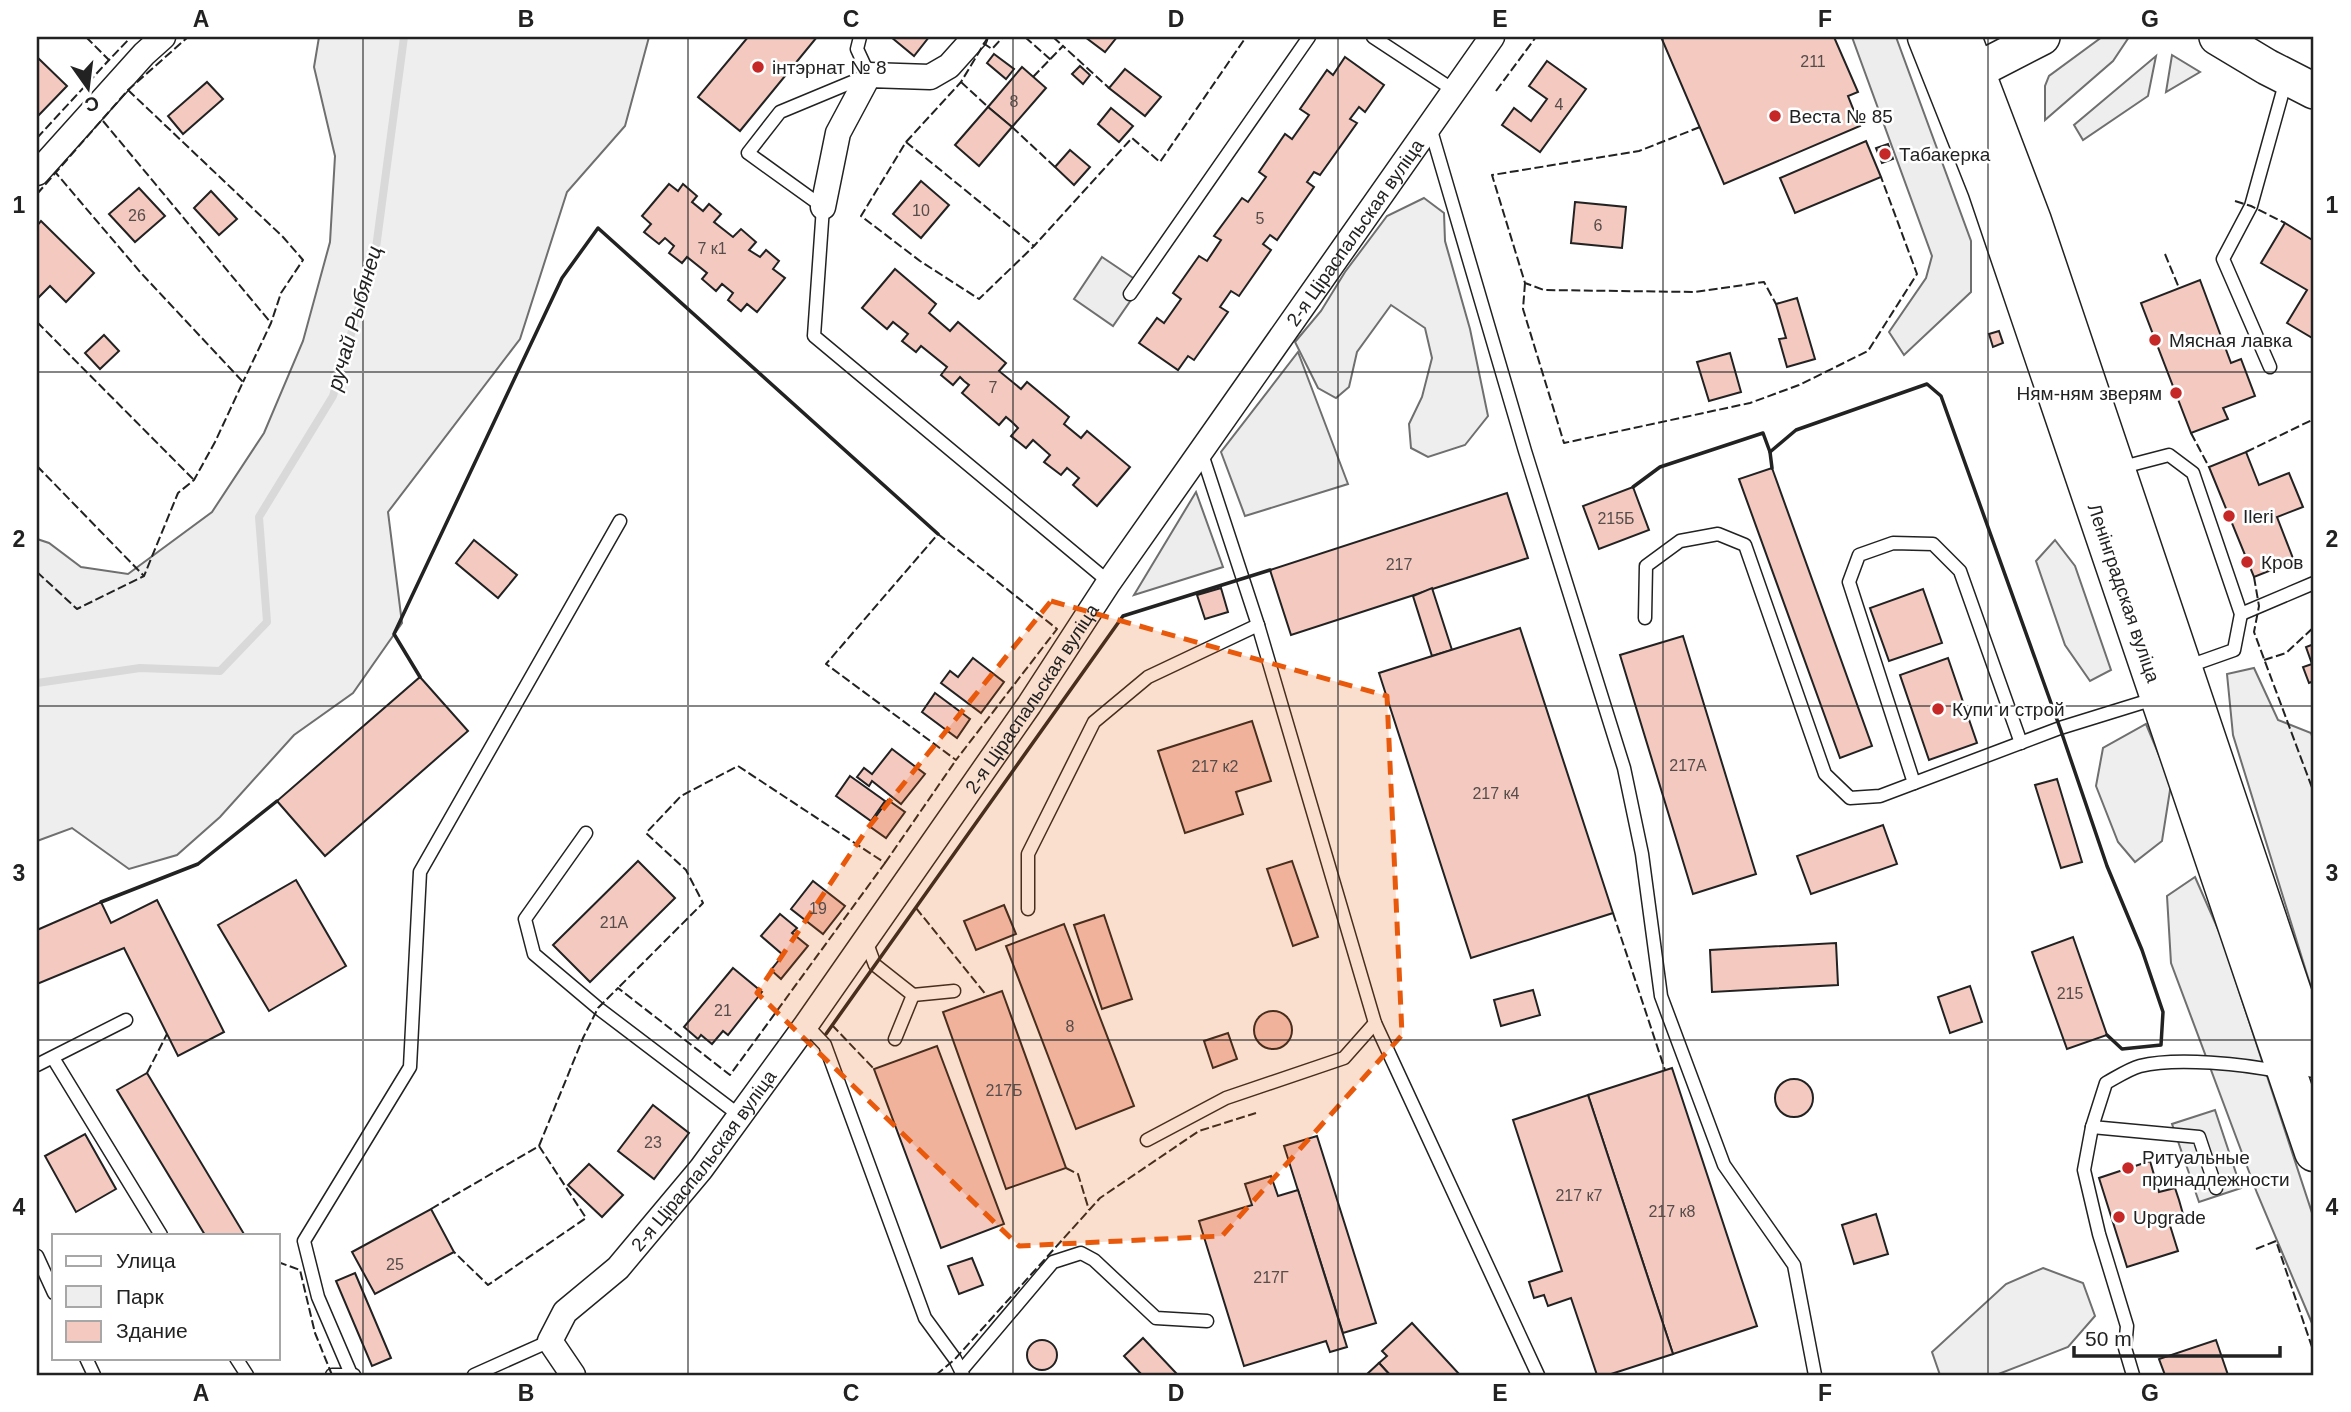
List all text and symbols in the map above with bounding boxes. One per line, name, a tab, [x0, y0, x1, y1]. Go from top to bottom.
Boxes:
text: A	[193, 6, 209, 32]
text: B	[518, 6, 534, 32]
text: C	[843, 6, 859, 32]
text: D	[1168, 6, 1184, 32]
text: E	[1492, 6, 1508, 32]
text: F	[1818, 6, 1832, 32]
text: G	[2141, 6, 2159, 32]
north arrow	[52, 52, 122, 122]
house number: 211	[1800, 53, 1826, 70]
place label: інтэрнат № 8	[772, 57, 887, 78]
marker: інтэрнат № 8	[750, 59, 766, 75]
text: С	[83, 92, 101, 116]
house number: 8	[1010, 93, 1019, 110]
house number: 4	[1555, 96, 1564, 113]
place label: Веста № 85	[1789, 106, 1893, 127]
marker: Веста № 85	[1767, 108, 1783, 124]
street label: 2-я Ціраспальская вуліца	[1282, 135, 1428, 330]
place label: Табакерка	[1899, 144, 1991, 165]
marker: Табакерка	[1877, 146, 1893, 162]
text: 1	[13, 192, 26, 218]
text: 1	[2326, 192, 2339, 218]
house number: 10	[912, 202, 930, 219]
house number: 26	[128, 207, 146, 224]
house number: 5	[1256, 210, 1265, 227]
house number: 6	[1594, 217, 1603, 234]
house number: 7 к1	[697, 240, 727, 257]
water label: ручай Рыбянец	[322, 243, 386, 394]
place label: Мясная лавка	[2169, 330, 2293, 351]
marker: Мясная лавка	[2147, 332, 2163, 348]
house number: 7	[989, 379, 998, 396]
place label: Ням-ням зверям	[2017, 383, 2162, 404]
marker: Ням-ням зверям	[2168, 385, 2184, 401]
street label: Ленінградская вуліца	[2084, 501, 2165, 685]
place label: Ileri	[2243, 506, 2274, 527]
marker: Ileri	[2221, 508, 2237, 524]
house number: 215Б	[1597, 510, 1635, 527]
text: 2	[13, 526, 25, 552]
text: 2	[2326, 526, 2338, 552]
place label: Кров	[2261, 552, 2303, 573]
marker: Кров	[2239, 554, 2255, 570]
house number: 217	[1386, 556, 1412, 573]
street label: 2-я Ціраспальская вуліца	[961, 599, 1103, 797]
place label: Купи и строй	[1952, 699, 2065, 720]
marker: Купи и строй	[1930, 701, 1946, 717]
house number: 217А	[1669, 757, 1707, 774]
house number: 217 к2	[1191, 758, 1239, 775]
house number: 217 к4	[1472, 785, 1520, 802]
text: 3	[13, 860, 25, 886]
text: 3	[2326, 860, 2338, 886]
house number: 19	[809, 900, 827, 917]
house number: 21А	[600, 914, 629, 931]
house number: 215	[2057, 985, 2083, 1002]
house number: 21	[714, 1002, 732, 1019]
house number: 8	[1066, 1018, 1075, 1035]
street label: 2-я Ціраспальская вуліца	[627, 1066, 780, 1255]
house number: 217Б	[985, 1082, 1023, 1099]
house number: 23	[644, 1134, 662, 1151]
place label: Ритуальные принадлежности	[2142, 1147, 2290, 1190]
marker: Ритуальные принадлежности	[2120, 1160, 2136, 1176]
house number: 217 к7	[1555, 1187, 1603, 1204]
text: 4	[13, 1194, 26, 1220]
text: 4	[2326, 1194, 2339, 1220]
house number: 217 к8	[1648, 1203, 1696, 1220]
place label: Upgrade	[2133, 1207, 2206, 1228]
marker: Upgrade	[2111, 1209, 2127, 1225]
legend	[52, 1234, 280, 1360]
text: Улица	[116, 1249, 176, 1272]
house number: 25	[386, 1256, 404, 1273]
house number: 217Г	[1253, 1269, 1289, 1286]
text: Парк	[116, 1285, 164, 1308]
scale bar	[2074, 1314, 2281, 1358]
text: Здание	[116, 1319, 188, 1342]
text: 50 m	[2085, 1327, 2132, 1350]
text: A	[193, 1380, 209, 1406]
text: B	[518, 1380, 534, 1406]
text: C	[843, 1380, 859, 1406]
text: D	[1168, 1380, 1184, 1406]
text: E	[1492, 1380, 1508, 1406]
text: F	[1818, 1380, 1832, 1406]
text: G	[2141, 1380, 2159, 1406]

